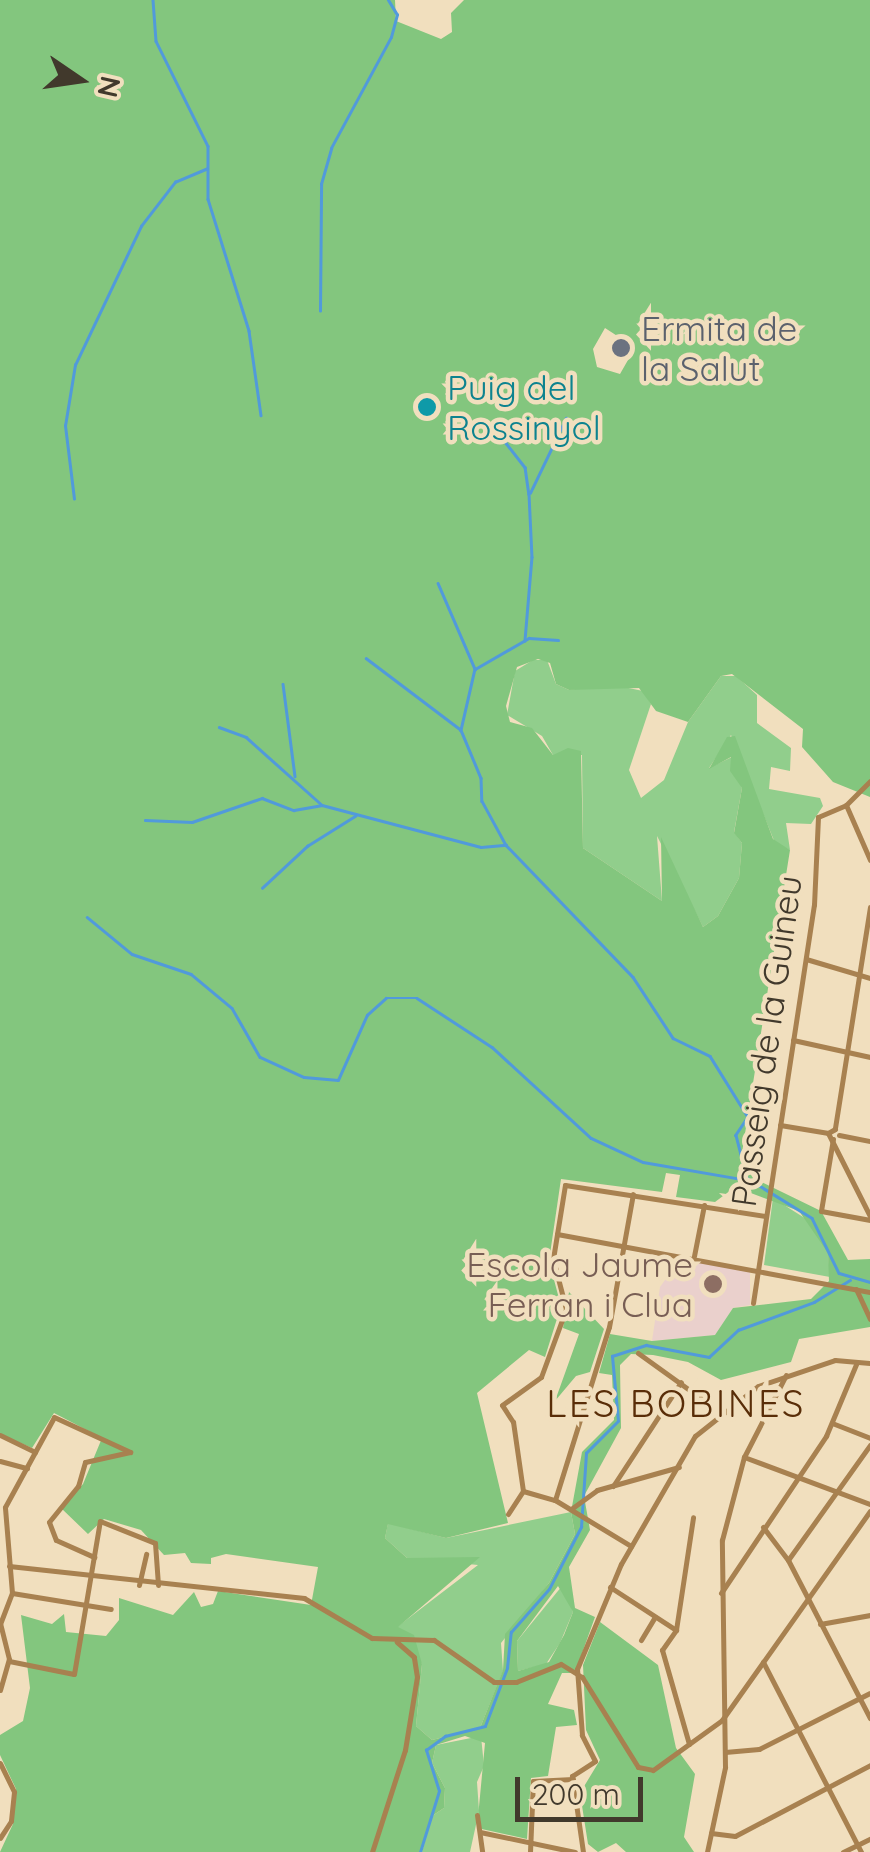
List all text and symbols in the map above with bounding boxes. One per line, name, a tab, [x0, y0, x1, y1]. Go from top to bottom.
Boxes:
north arrow	[30, 30, 130, 130]
text: N	[90, 73, 129, 101]
place label: Ermita de la Salut	[641, 307, 797, 389]
marker: Ermita de la Salut	[610, 337, 632, 359]
place label: Puig del Rossinyol	[447, 366, 601, 448]
marker: Puig del Rossinyol	[416, 396, 438, 418]
street label: Passeig de la Guineu	[722, 873, 810, 1209]
place label: Escola Jaume Ferran i Clua	[466, 1243, 693, 1325]
marker: Escola Jaume Ferran i Clua	[702, 1273, 724, 1295]
district label: LES BOBINES	[546, 1381, 806, 1427]
scale bar	[520, 1757, 648, 1819]
text: 200 m	[532, 1775, 620, 1813]

